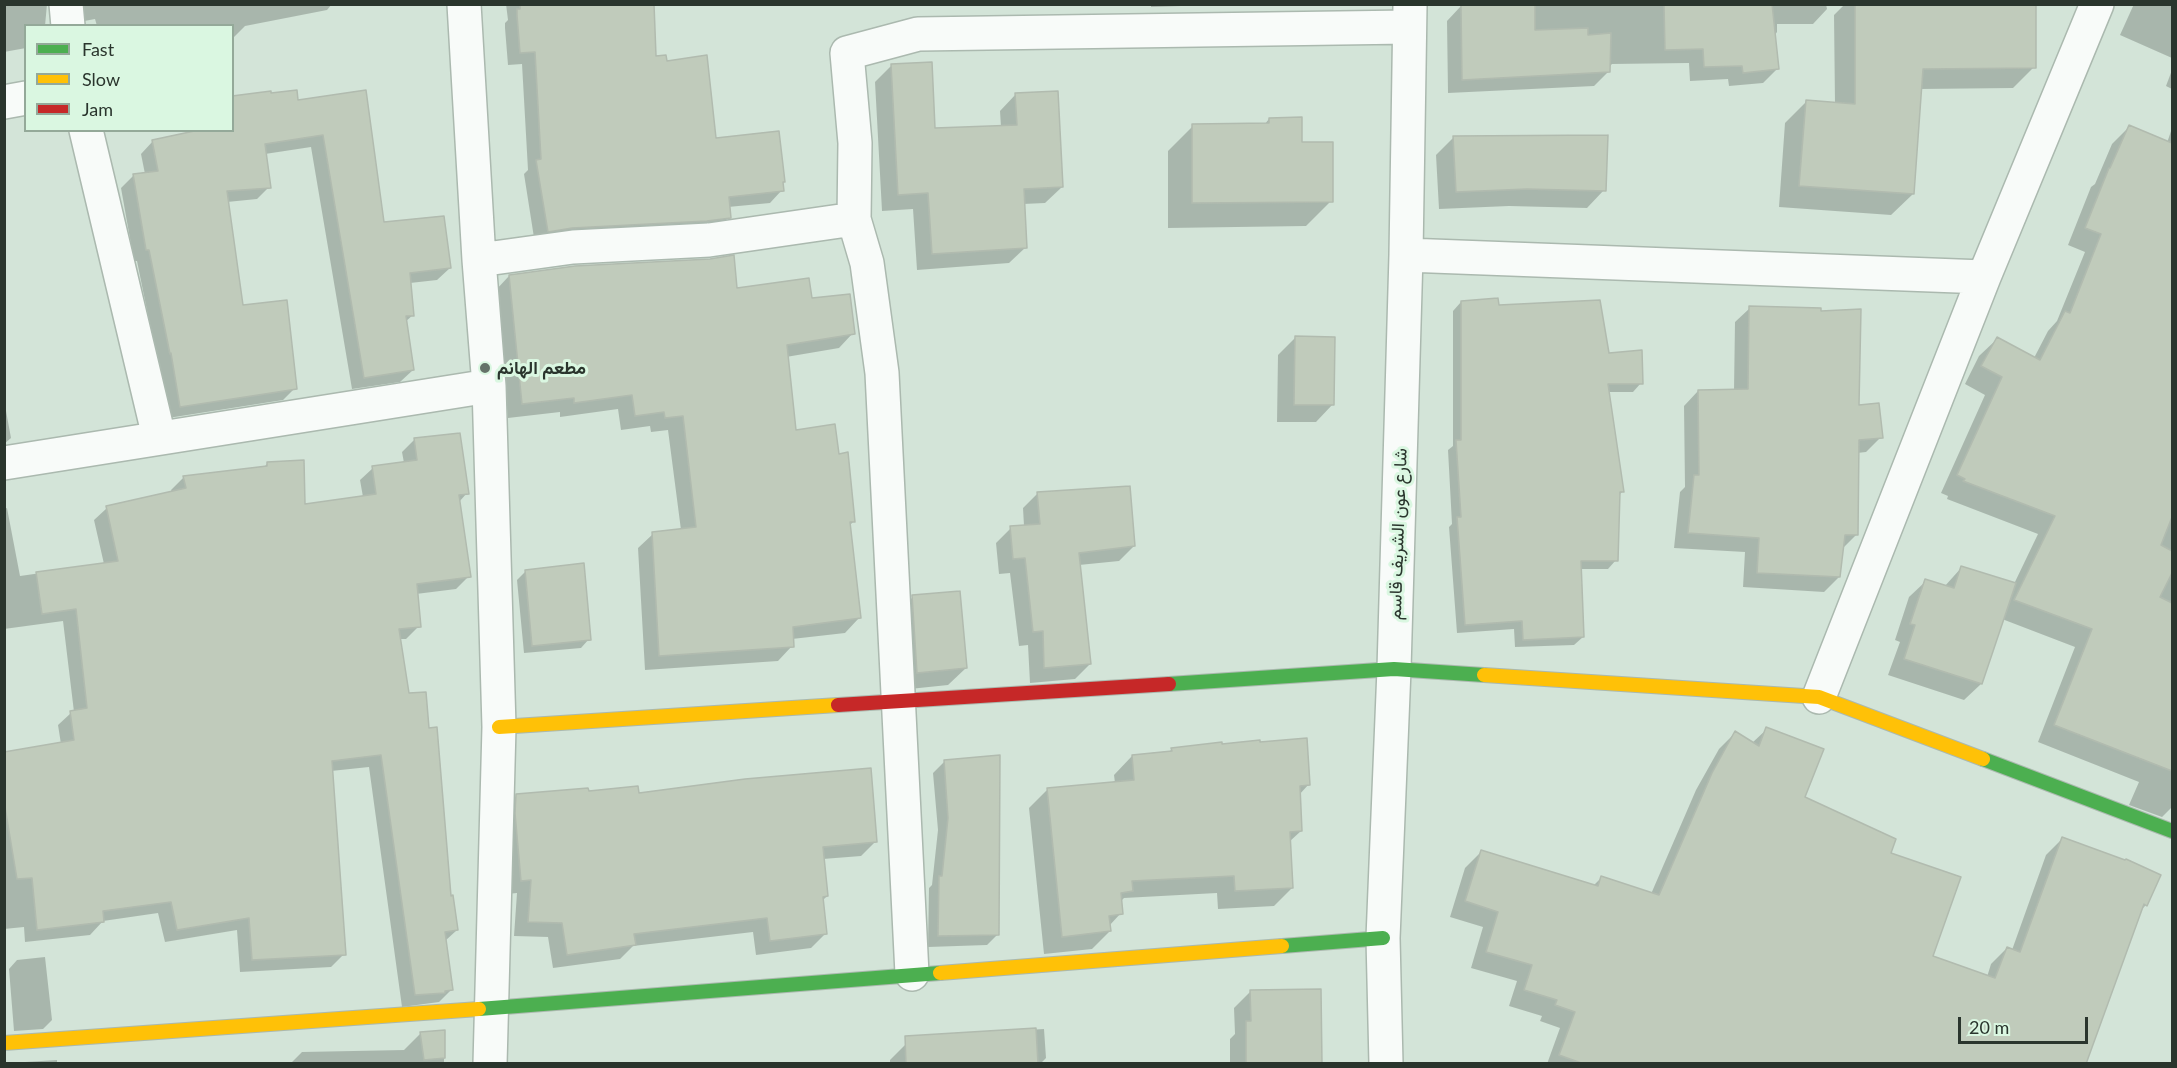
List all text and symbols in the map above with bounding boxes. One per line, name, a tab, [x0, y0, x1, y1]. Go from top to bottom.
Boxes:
legend	[24, 24, 234, 132]
text: Fast	[82, 38, 114, 60]
text: Slow	[82, 68, 120, 90]
text: Jam	[82, 98, 113, 120]
place label: مطعم الهانم	[497, 357, 586, 379]
marker: مطعم الهانم	[478, 361, 492, 375]
street label: شارع عون الشريف قاسم	[1384, 448, 1412, 620]
scale bar	[1961, 1005, 2092, 1043]
text: 20 m	[1969, 1016, 2009, 1038]

